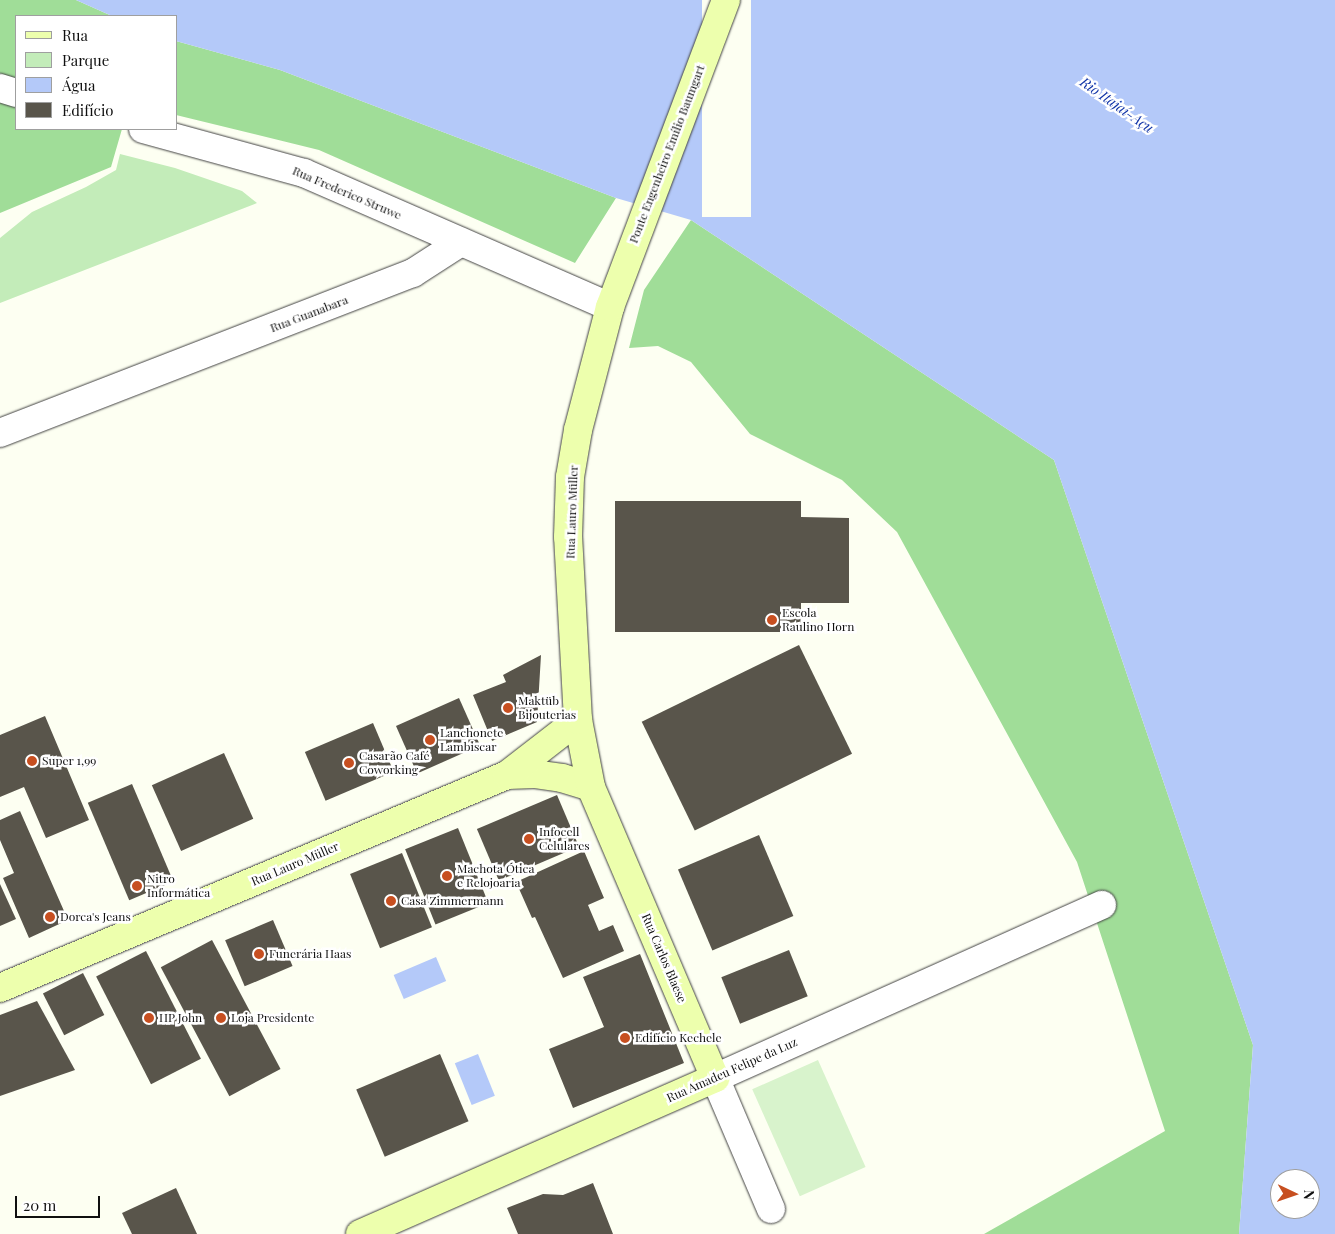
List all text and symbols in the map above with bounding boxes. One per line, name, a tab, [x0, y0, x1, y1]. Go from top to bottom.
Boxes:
legend	[15, 15, 178, 130]
text: Rua	[62, 25, 88, 45]
text: Parque	[62, 50, 109, 70]
street label: Ponte Engenheiro Emílio Baumgart	[626, 63, 708, 245]
water label: Rio Itajaí-Açu	[1077, 74, 1157, 136]
text: Água	[62, 75, 96, 95]
text: Edifício	[62, 100, 114, 120]
street label: Rua Frederico Struwe	[290, 163, 404, 223]
street label: Rua Guanabara	[268, 293, 350, 335]
street label: Rua Lauro Müller	[563, 465, 581, 559]
place label: Escola Raulino Horn	[782, 606, 854, 634]
marker: Escola Raulino Horn	[766, 614, 778, 626]
place label: Maktüb Bijouterias	[518, 694, 576, 722]
marker: Maktüb Bijouterias	[502, 702, 514, 714]
place label: Lanchonete Lambiscar	[440, 726, 503, 754]
marker: Lanchonete Lambiscar	[424, 734, 436, 746]
place label: Casarão Café Coworking	[359, 749, 430, 777]
place label: Super 1,99	[42, 754, 97, 768]
marker: Super 1,99	[26, 755, 38, 767]
marker: Casarão Café Coworking	[343, 757, 355, 769]
place label: Infocell Celulares	[539, 825, 590, 853]
marker: Infocell Celulares	[523, 833, 535, 845]
street label: Rua Lauro Müller	[249, 839, 341, 889]
place label: Machota Ótica e Relojoaria	[457, 862, 535, 890]
marker: Machota Ótica e Relojoaria	[441, 870, 453, 882]
place label: Nitro Informática	[147, 872, 210, 900]
marker: Nitro Informática	[131, 880, 143, 892]
place label: Casa Zimmermann	[401, 894, 504, 908]
marker: Casa Zimmermann	[385, 895, 397, 907]
place label: Dorca's Jeans	[60, 910, 131, 924]
marker: Dorca's Jeans	[44, 911, 56, 923]
street label: Rua Carlos Blaese	[639, 911, 689, 1005]
place label: Funerária Haas	[269, 947, 352, 961]
marker: Funerária Haas	[253, 948, 265, 960]
place label: HP John	[159, 1011, 202, 1025]
place label: Loja Presidente	[231, 1011, 314, 1025]
marker: HP John	[143, 1012, 155, 1024]
marker: Loja Presidente	[215, 1012, 227, 1024]
place label: Edifício Kechele	[635, 1031, 721, 1045]
marker: Edifício Kechele	[619, 1032, 631, 1044]
street label: Rua Amadeu Felipe da Luz	[664, 1035, 800, 1105]
north arrow	[1270, 1169, 1320, 1219]
scale bar	[18, 1186, 102, 1218]
text: N	[1300, 1189, 1319, 1200]
text: 20 m	[23, 1195, 56, 1215]

